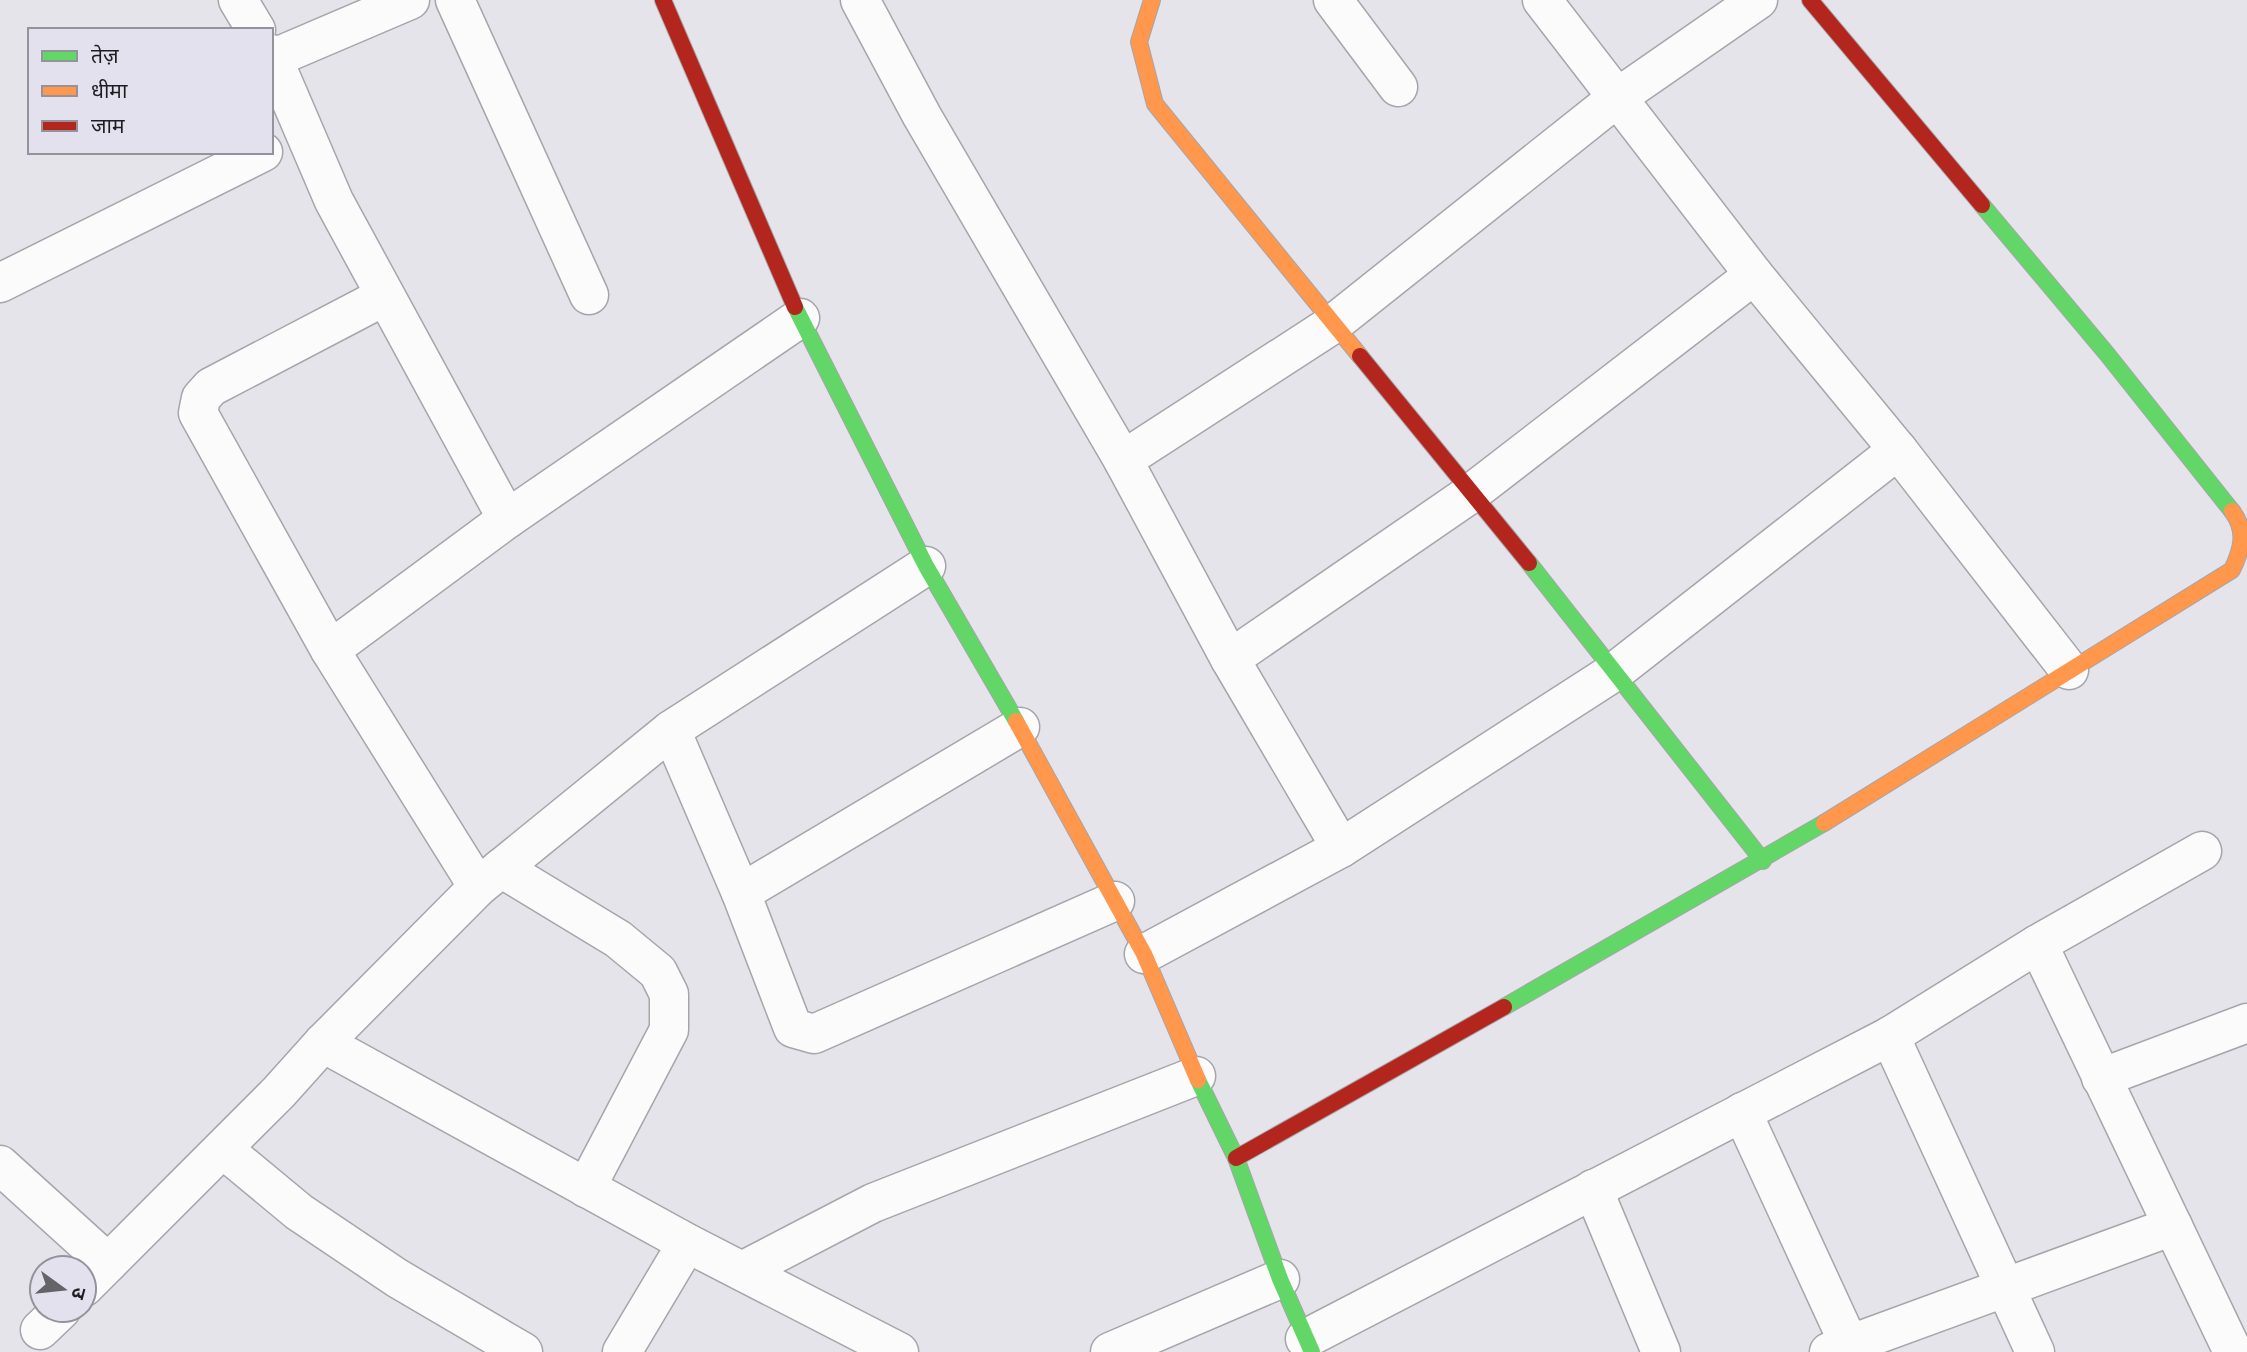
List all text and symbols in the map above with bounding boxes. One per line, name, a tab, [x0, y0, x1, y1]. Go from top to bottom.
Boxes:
legend	[28, 28, 273, 154]
text: तेज़	[91, 44, 119, 68]
text: धीमा	[91, 79, 128, 103]
text: जाम	[91, 114, 125, 138]
north arrow	[28, 1254, 98, 1324]
text: उ	[66, 1285, 91, 1302]

